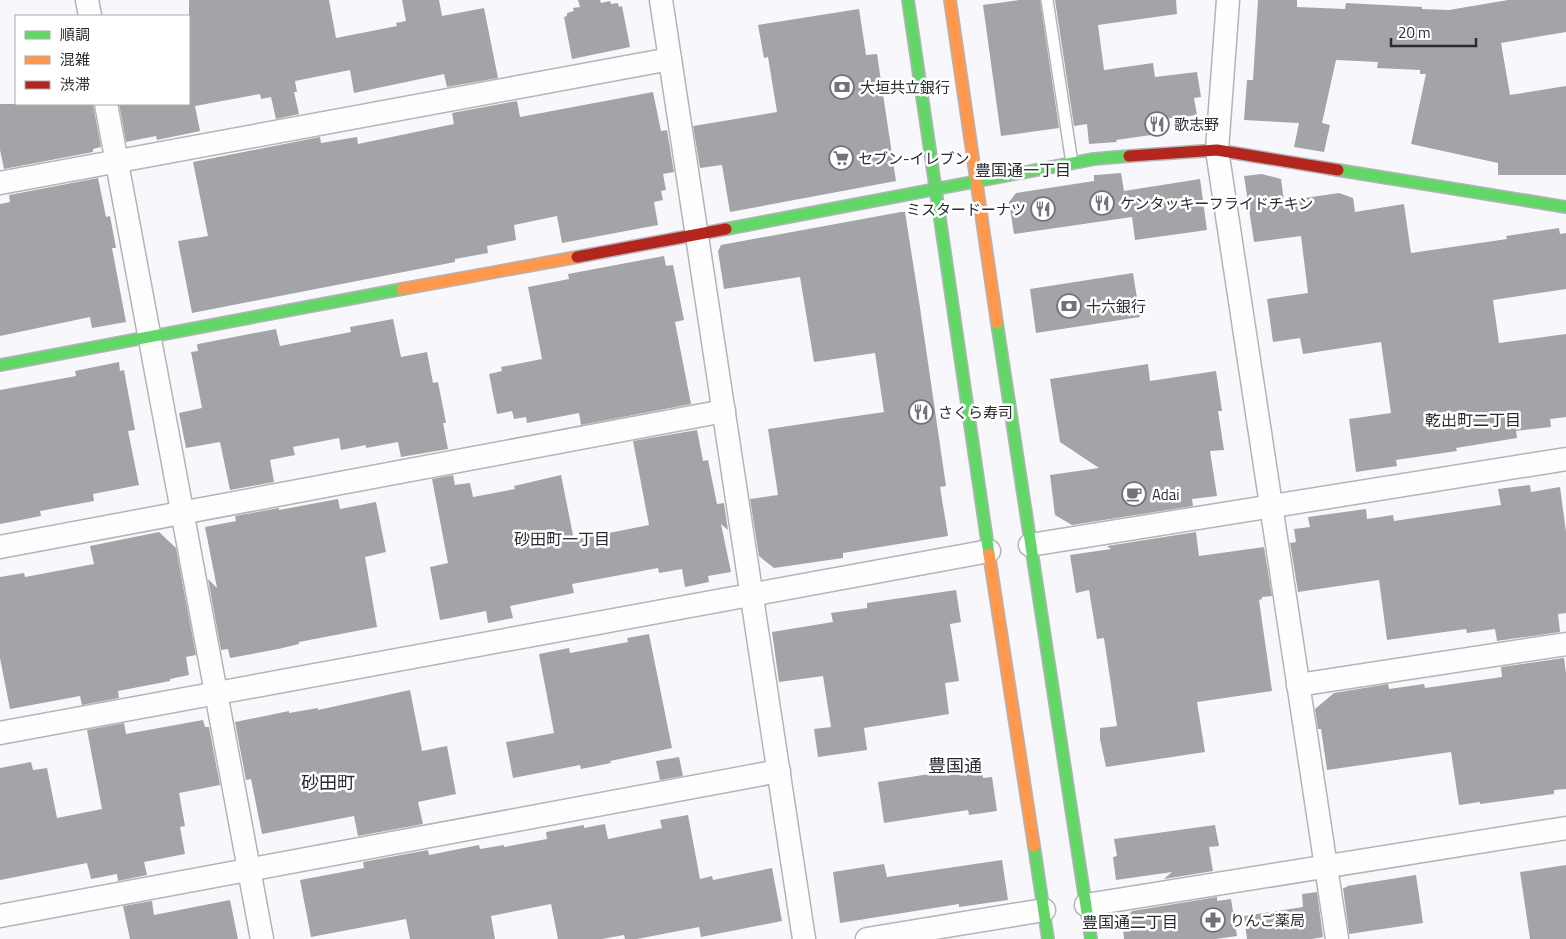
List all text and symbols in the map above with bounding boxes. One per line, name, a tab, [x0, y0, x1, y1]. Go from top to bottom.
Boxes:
legend	[15, 15, 190, 105]
scale bar	[1391, 15, 1476, 47]
text: 20 m	[1398, 21, 1431, 44]
text: 順調	[60, 23, 90, 46]
text: 混雑	[60, 48, 90, 71]
text: 渋滞	[60, 73, 90, 96]
bank icon: 大垣共立銀行	[829, 74, 855, 100]
place label: 大垣共立銀行	[860, 76, 950, 99]
restaurant icon: 歌志野	[1144, 111, 1170, 137]
place label: 歌志野	[1174, 113, 1219, 136]
supermarket icon: セブン-イレブン	[828, 145, 854, 171]
place label: セブン-イレブン	[858, 147, 970, 170]
district label: 豊国通一丁目	[975, 158, 1071, 182]
restaurant icon: ケンタッキーフライドチキン	[1089, 190, 1115, 216]
place label: ケンタッキーフライドチキン	[1120, 192, 1313, 215]
restaurant icon: ミスタードーナツ	[1030, 196, 1056, 222]
place label: ミスタードーナツ	[906, 198, 1026, 221]
bank icon: 十六銀行	[1056, 293, 1082, 319]
place label: 十六銀行	[1086, 295, 1146, 318]
restaurant icon: さくら寿司	[908, 399, 934, 425]
place label: さくら寿司	[938, 401, 1013, 424]
district label: 乾出町二丁目	[1425, 408, 1521, 432]
cafe icon: Adai	[1121, 481, 1147, 507]
place label: Adai	[1152, 483, 1180, 506]
district label: 砂田町一丁目	[514, 527, 610, 551]
district label: 豊国通	[928, 752, 982, 779]
district label: 砂田町	[301, 769, 355, 796]
pharmacy icon: りんご薬局	[1200, 907, 1226, 933]
place label: りんご薬局	[1230, 909, 1305, 932]
district label: 豊国通二丁目	[1082, 910, 1178, 934]

